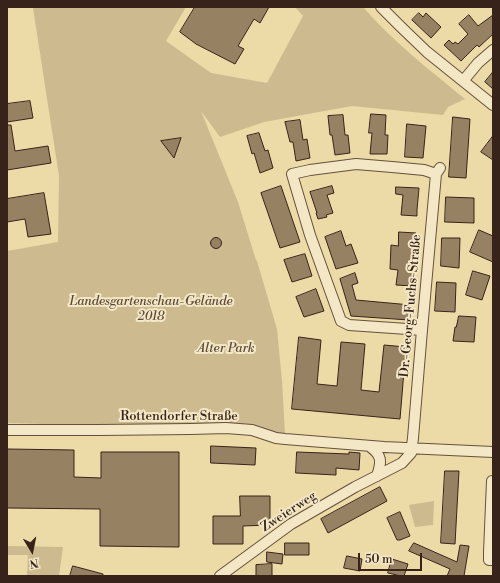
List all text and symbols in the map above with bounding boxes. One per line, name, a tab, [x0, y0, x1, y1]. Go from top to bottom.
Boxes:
street label: Dr.-Georg-Fuchs-Straße	[397, 234, 425, 378]
park label: Landesgartenschau-Gelände 2018	[70, 294, 232, 325]
park label: Alter Park	[198, 341, 254, 357]
street label: Rottendorfer Straße	[120, 409, 238, 425]
street label: Zweierweg	[258, 488, 320, 536]
north arrow	[12, 531, 52, 571]
scale bar	[360, 545, 424, 571]
text: 50 m	[365, 552, 393, 567]
text: N	[29, 555, 40, 570]

